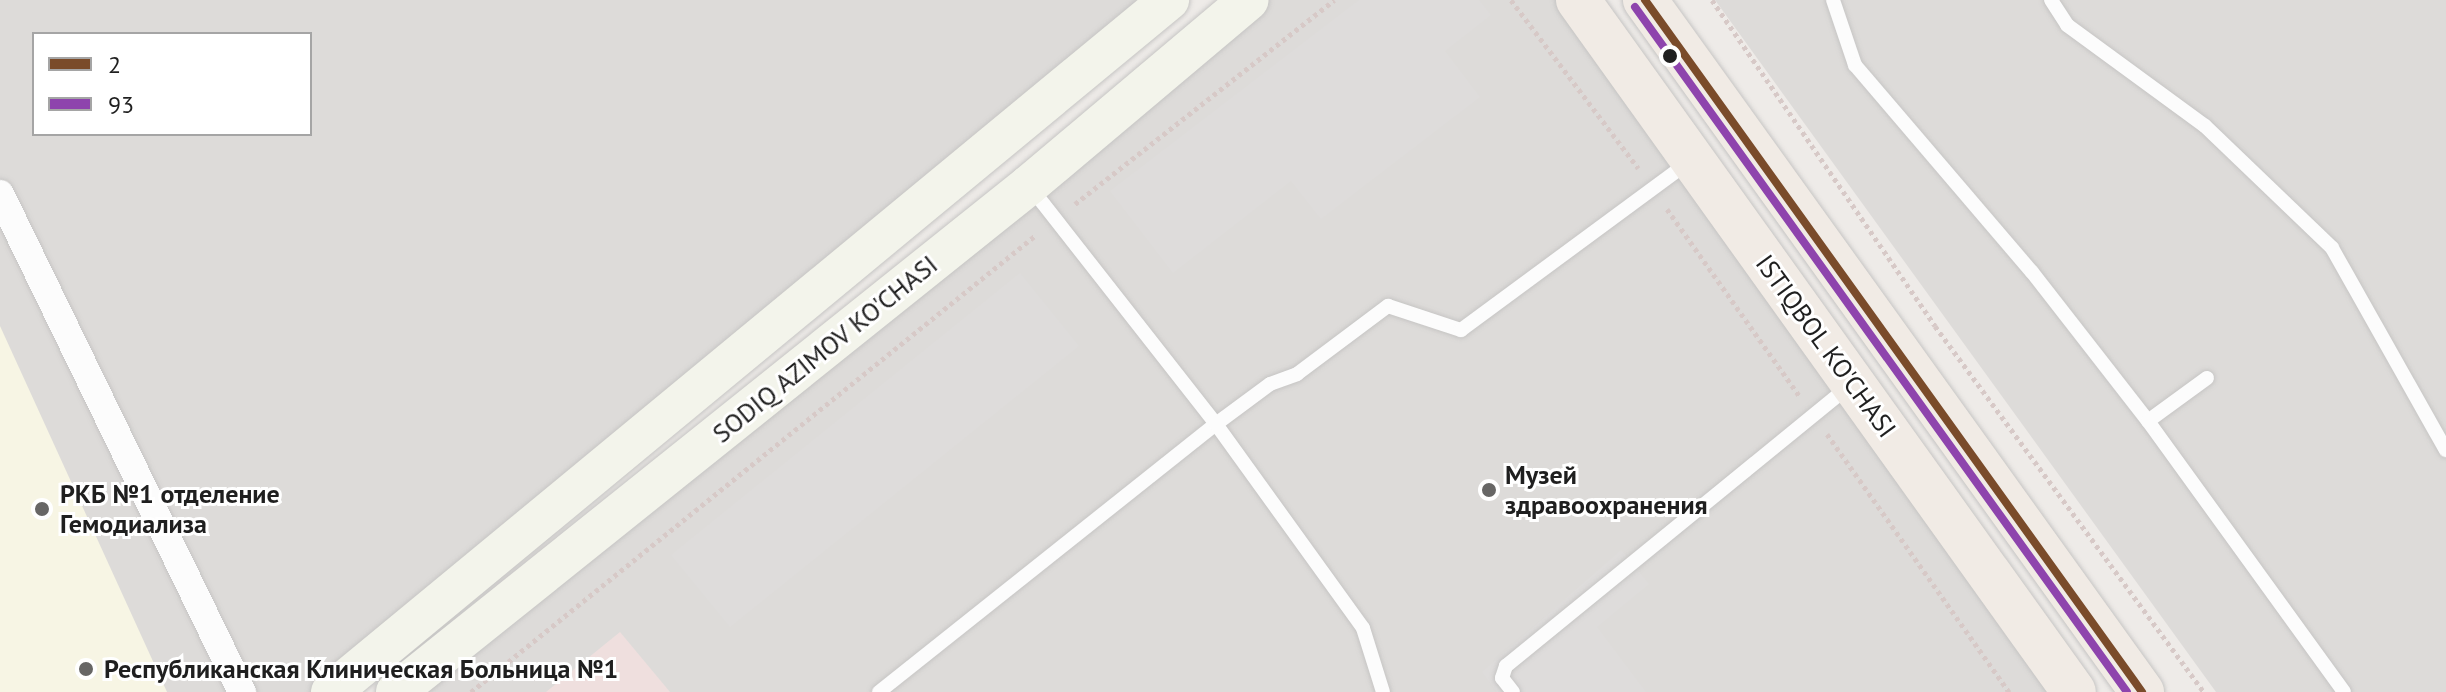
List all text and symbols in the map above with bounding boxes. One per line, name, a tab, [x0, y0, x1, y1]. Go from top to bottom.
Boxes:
legend	[32, 32, 312, 136]
unlabelled marker	[1662, 48, 1678, 64]
text: 2	[108, 49, 121, 80]
text: 93	[108, 89, 134, 120]
street label: SODIQ AZIMOV KO'CHASI	[706, 248, 944, 450]
street label: ISTIQBOL KO'CHASI	[1749, 248, 1903, 444]
place label: Музей здравоохранения	[1505, 459, 1708, 520]
place label: РКБ №1 отделение Гемодиализа	[60, 478, 280, 540]
marker: Музей здравоохранения	[1480, 481, 1498, 499]
marker: РКБ №1 отделение Гемодиализа	[31, 498, 53, 520]
place label: Республиканская Клиническая Больница №1	[104, 653, 618, 685]
marker: Республиканская Клиническая Больница №1	[75, 658, 97, 680]

